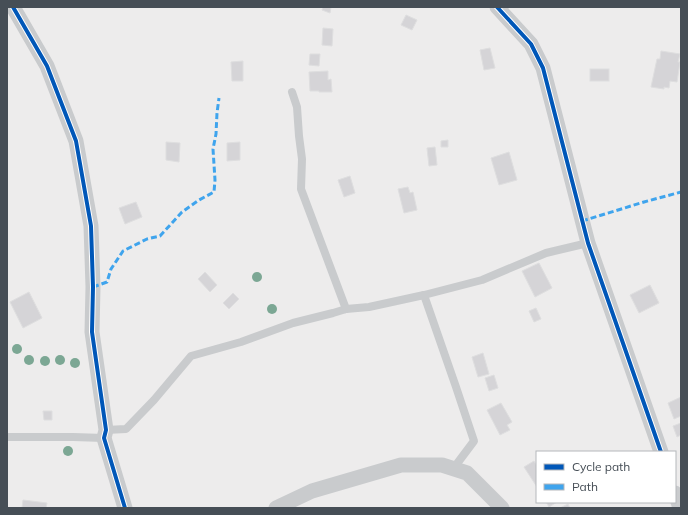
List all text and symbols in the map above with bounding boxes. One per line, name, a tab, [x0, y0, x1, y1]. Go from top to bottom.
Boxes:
legend	[536, 451, 676, 503]
text: Cycle path	[572, 459, 630, 474]
text: Path	[572, 479, 598, 494]

